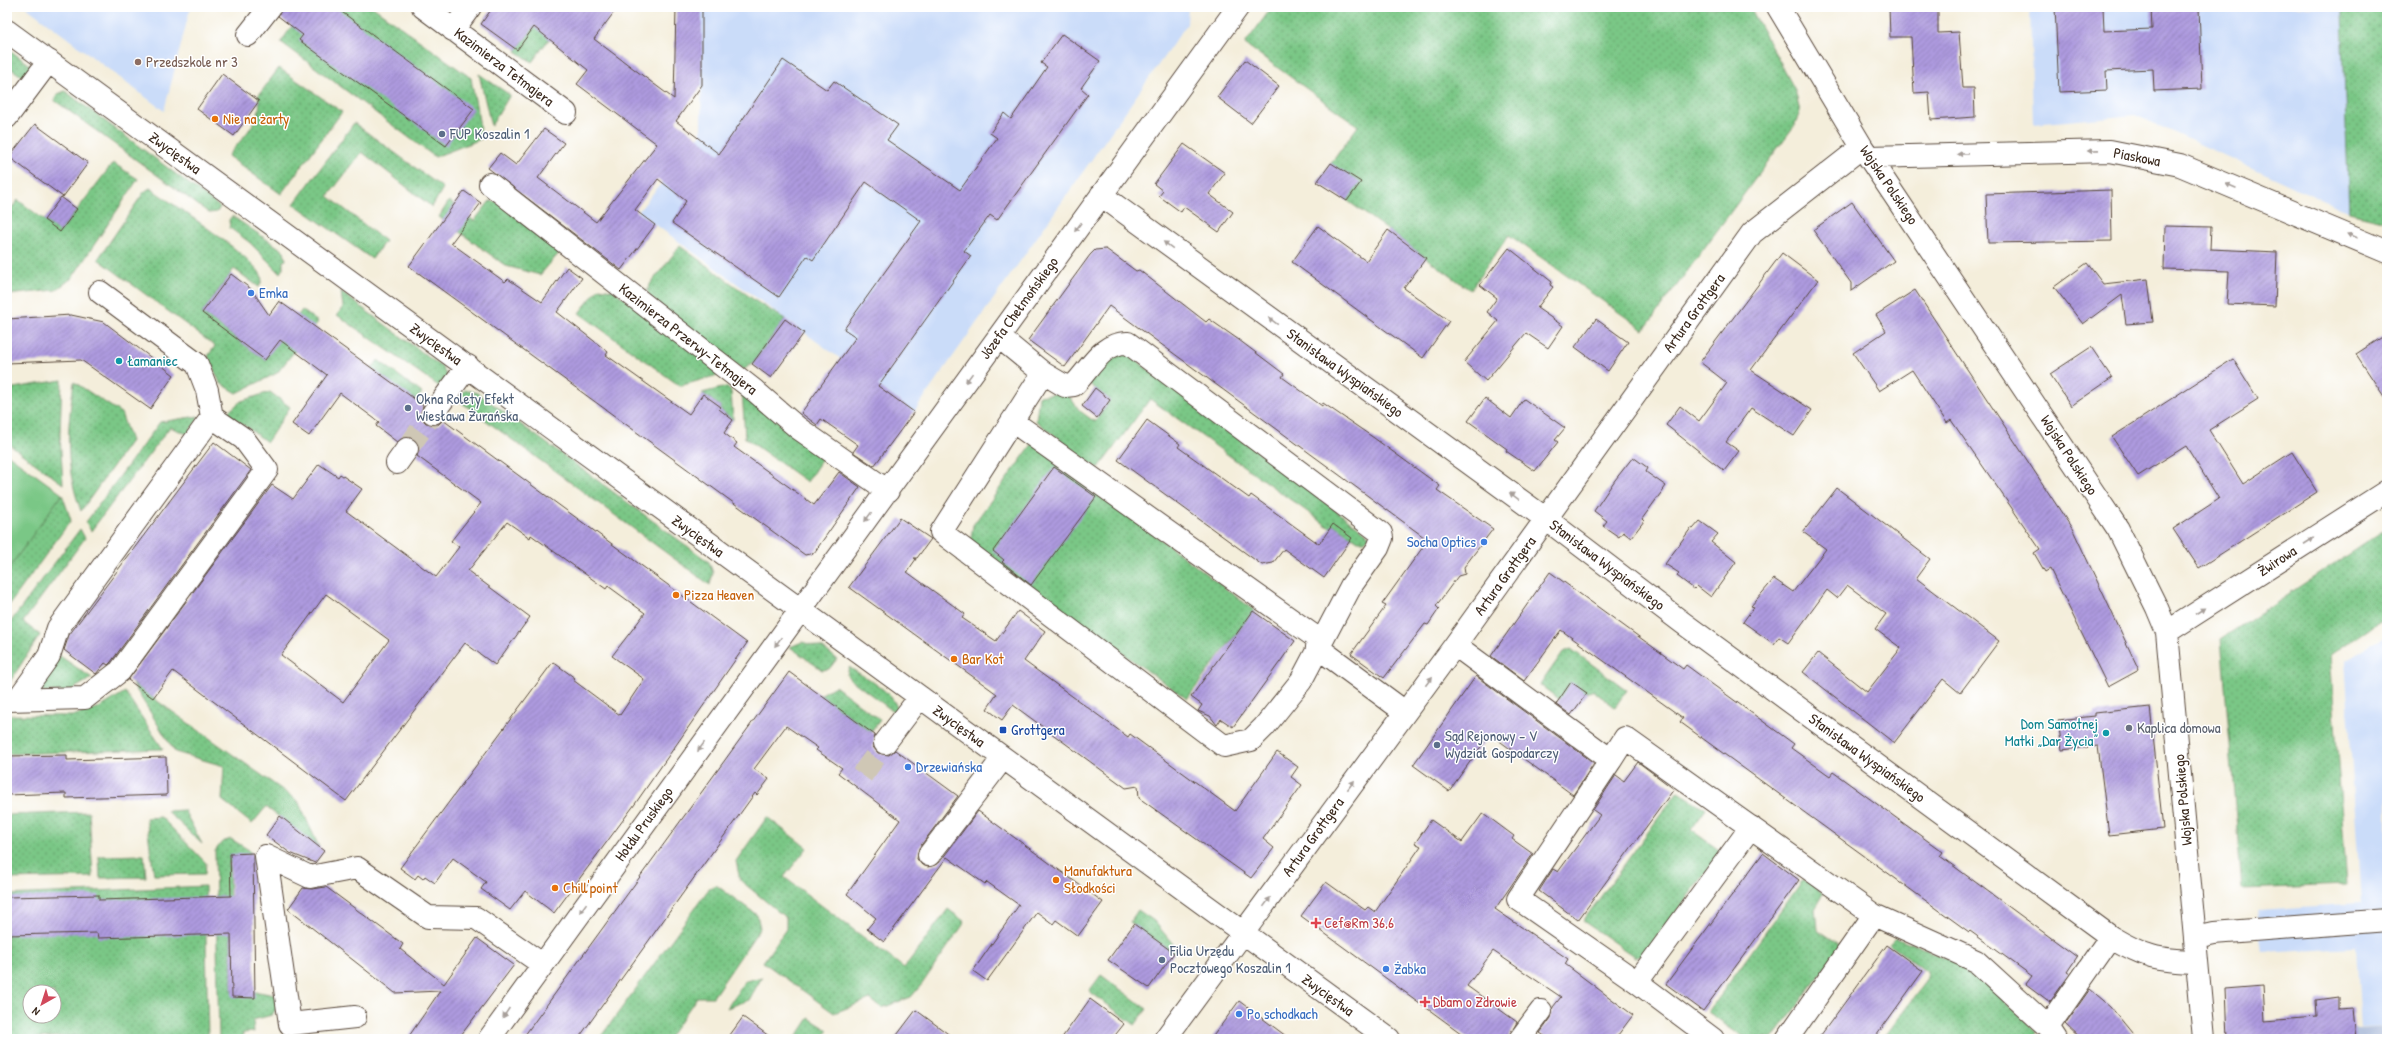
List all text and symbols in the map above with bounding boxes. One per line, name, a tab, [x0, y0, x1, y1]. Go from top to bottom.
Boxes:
street label: Kazimierza Tetmajera	[450, 22, 559, 111]
place label: Przedszkole nr 3	[146, 51, 238, 72]
marker: Przedszkole nr 3	[133, 57, 143, 67]
place label: Nie na żarty	[223, 108, 289, 129]
marker: Nie na żarty	[210, 114, 220, 124]
place label: FUP Koszalin 1	[449, 123, 530, 144]
street label: Zwycięstwa	[145, 127, 206, 179]
marker: FUP Koszalin 1	[437, 129, 447, 139]
street label: Wojska Polskiego	[1855, 141, 1924, 229]
street label: Piaskowa	[2112, 142, 2162, 171]
one-way arrow	[2086, 148, 2099, 154]
one-way arrow	[1956, 151, 1969, 157]
one-way arrow	[2225, 183, 2237, 189]
one-way arrow	[1074, 222, 1082, 232]
one-way arrow	[2346, 233, 2357, 239]
one-way arrow	[1163, 241, 1173, 249]
street label: Józefa Chełmońskiego	[974, 252, 1063, 363]
street label: Artura Grottgera	[1658, 269, 1729, 357]
street label: Kazimierza Przerwy-Tetmajera	[615, 278, 762, 399]
place label: Emka	[259, 282, 288, 303]
marker: Emka	[246, 288, 256, 298]
one-way arrow	[1268, 317, 1279, 325]
street label: Zwycięstwa	[406, 318, 467, 370]
street label: Stanisława Wyspiańskiego	[1283, 323, 1408, 422]
place label: Łamaniec	[127, 350, 178, 371]
marker: Łamaniec	[114, 356, 124, 366]
one-way arrow	[965, 373, 973, 383]
place label: Okna Rolety Efekt Wiesława Żurańska	[416, 388, 518, 426]
marker: Okna Rolety Efekt Wiesława Żurańska	[403, 403, 413, 413]
street label: Wojska Polskiego	[2036, 411, 2103, 499]
one-way arrow	[1509, 492, 1520, 500]
street label: Zwycięstwa	[668, 510, 729, 562]
one-way arrow	[864, 512, 872, 523]
street label: Stanisława Wyspiańskiego	[1545, 514, 1669, 615]
place label: Socha Optics	[1407, 531, 1476, 552]
street label: Artura Grottgera	[1469, 532, 1540, 620]
marker: Socha Optics	[1479, 537, 1489, 547]
one-way arrow	[2303, 537, 2315, 544]
street label: Żwirowa	[2253, 540, 2300, 581]
place label: Pizza Heaven	[684, 584, 755, 605]
marker: Pizza Heaven	[671, 590, 681, 600]
one-way arrow	[2194, 607, 2206, 614]
one-way arrow	[774, 637, 782, 647]
place label: Bar Kot	[962, 648, 1005, 669]
marker: Bar Kot	[949, 654, 959, 664]
one-way arrow	[1425, 675, 1433, 686]
street label: Zwycięstwa	[929, 700, 990, 752]
street label: Stanisława Wyspiańskiego	[1805, 708, 1930, 807]
place label: Dom Samotnej Matki „Dar Życia”	[2005, 713, 2098, 751]
place label: Kaplica domowa	[2137, 717, 2221, 738]
place label: Grottgera	[1011, 719, 1065, 740]
marker: Kaplica domowa	[2124, 723, 2134, 733]
marker: Grottgera	[998, 725, 1008, 735]
place label: Sąd Rejonowy – V Wydział Gospodarczy	[1445, 725, 1559, 763]
marker: Dom Samotnej Matki „Dar Życia”	[2101, 728, 2111, 738]
marker: Sąd Rejonowy – V Wydział Gospodarczy	[1432, 740, 1442, 750]
one-way arrow	[697, 742, 705, 752]
street label: Wojska Polskiego	[2168, 754, 2197, 847]
place label: Drzewiańska	[916, 756, 982, 777]
marker: Drzewiańska	[903, 762, 913, 772]
one-way arrow	[1347, 780, 1355, 790]
street label: Hołdu Pruskiego	[610, 782, 678, 865]
street label: Artura Grottgera	[1277, 793, 1348, 881]
place label: Manufaktura Słodkości	[1064, 860, 1132, 898]
marker: Manufaktura Słodkości	[1051, 875, 1061, 885]
place label: Chill'point	[563, 877, 618, 898]
marker: Chill'point	[550, 883, 560, 893]
one-way arrow	[1263, 896, 1271, 907]
one-way arrow	[579, 903, 587, 914]
place label: Cef@Rm 36,6	[1324, 912, 1394, 933]
marker: Cef@Rm 36,6	[1311, 918, 1321, 928]
place label: Filia Urzędu Pocztowego Koszalin 1	[1169, 940, 1291, 978]
marker: Filia Urzędu Pocztowego Koszalin 1	[1157, 955, 1167, 965]
place label: Żabka	[1394, 958, 1426, 979]
marker: Żabka	[1381, 964, 1391, 974]
street label: Zwycięstwa	[1298, 969, 1359, 1021]
north arrow	[22, 984, 62, 1024]
place label: Dbam o Zdrowie	[1433, 991, 1517, 1012]
marker: Dbam o Zdrowie	[1420, 997, 1430, 1007]
place label: Po schodkach	[1247, 1003, 1318, 1024]
text: N	[29, 1004, 42, 1019]
one-way arrow	[502, 1008, 510, 1019]
marker: Po schodkach	[1234, 1009, 1244, 1019]

